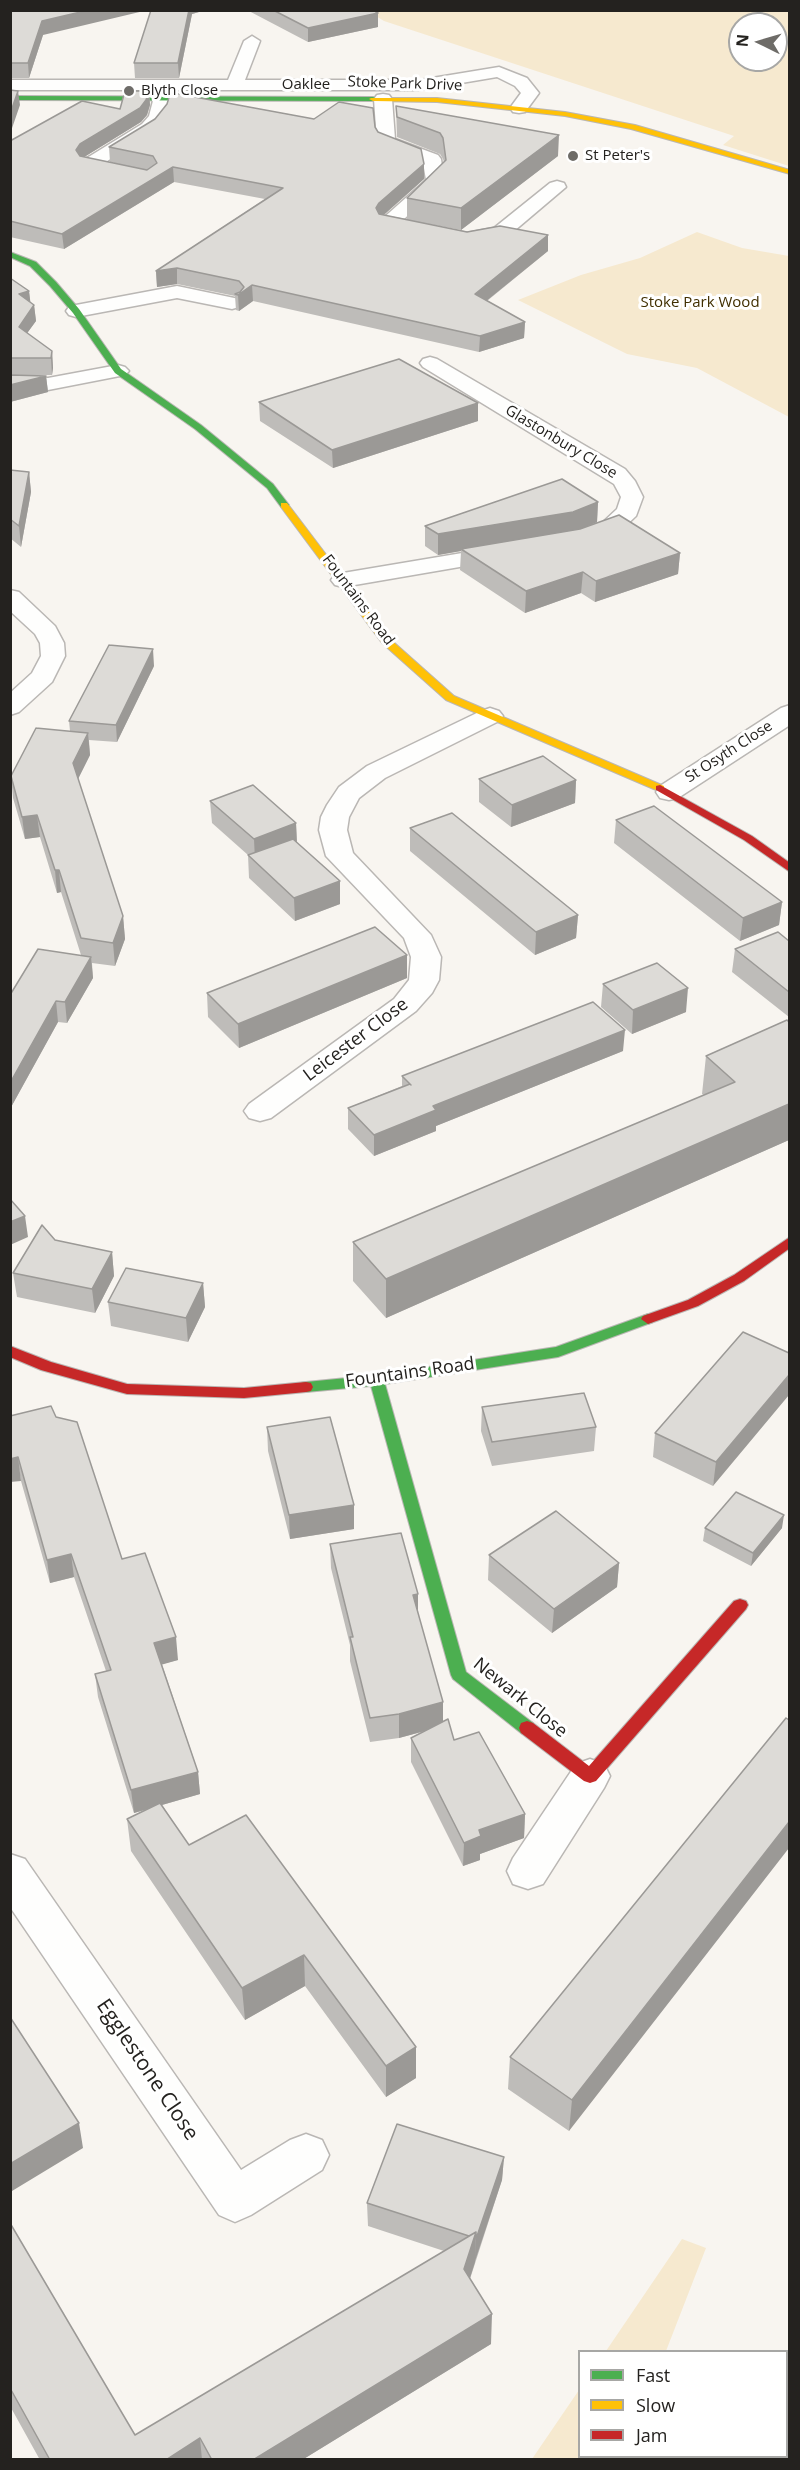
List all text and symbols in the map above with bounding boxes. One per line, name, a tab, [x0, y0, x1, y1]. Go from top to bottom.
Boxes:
north arrow	[728, 12, 788, 72]
text: N	[731, 33, 754, 48]
street label: Stoke Park Drive	[347, 73, 463, 95]
street label: Oaklee	[282, 76, 330, 94]
place label: Blyth Close	[141, 82, 218, 100]
marker: Blyth Close	[122, 84, 136, 98]
place label: St Peter's	[585, 147, 650, 165]
marker: St Peter's	[566, 149, 580, 163]
park label: Stoke Park Wood	[640, 294, 760, 312]
street label: Glastonbury Close	[502, 401, 620, 483]
street label: Fountains Road	[318, 551, 398, 649]
street label: St Osyth Close	[682, 717, 776, 787]
street label: Leicester Close	[299, 994, 413, 1086]
street label: Fountains Road	[344, 1353, 476, 1393]
street label: Newark Close	[469, 1654, 571, 1742]
street label: Egglestone Close	[90, 1995, 204, 2145]
legend	[578, 2350, 788, 2458]
text: Fast	[636, 2363, 670, 2387]
text: Slow	[636, 2393, 675, 2417]
text: Jam	[636, 2423, 668, 2447]

